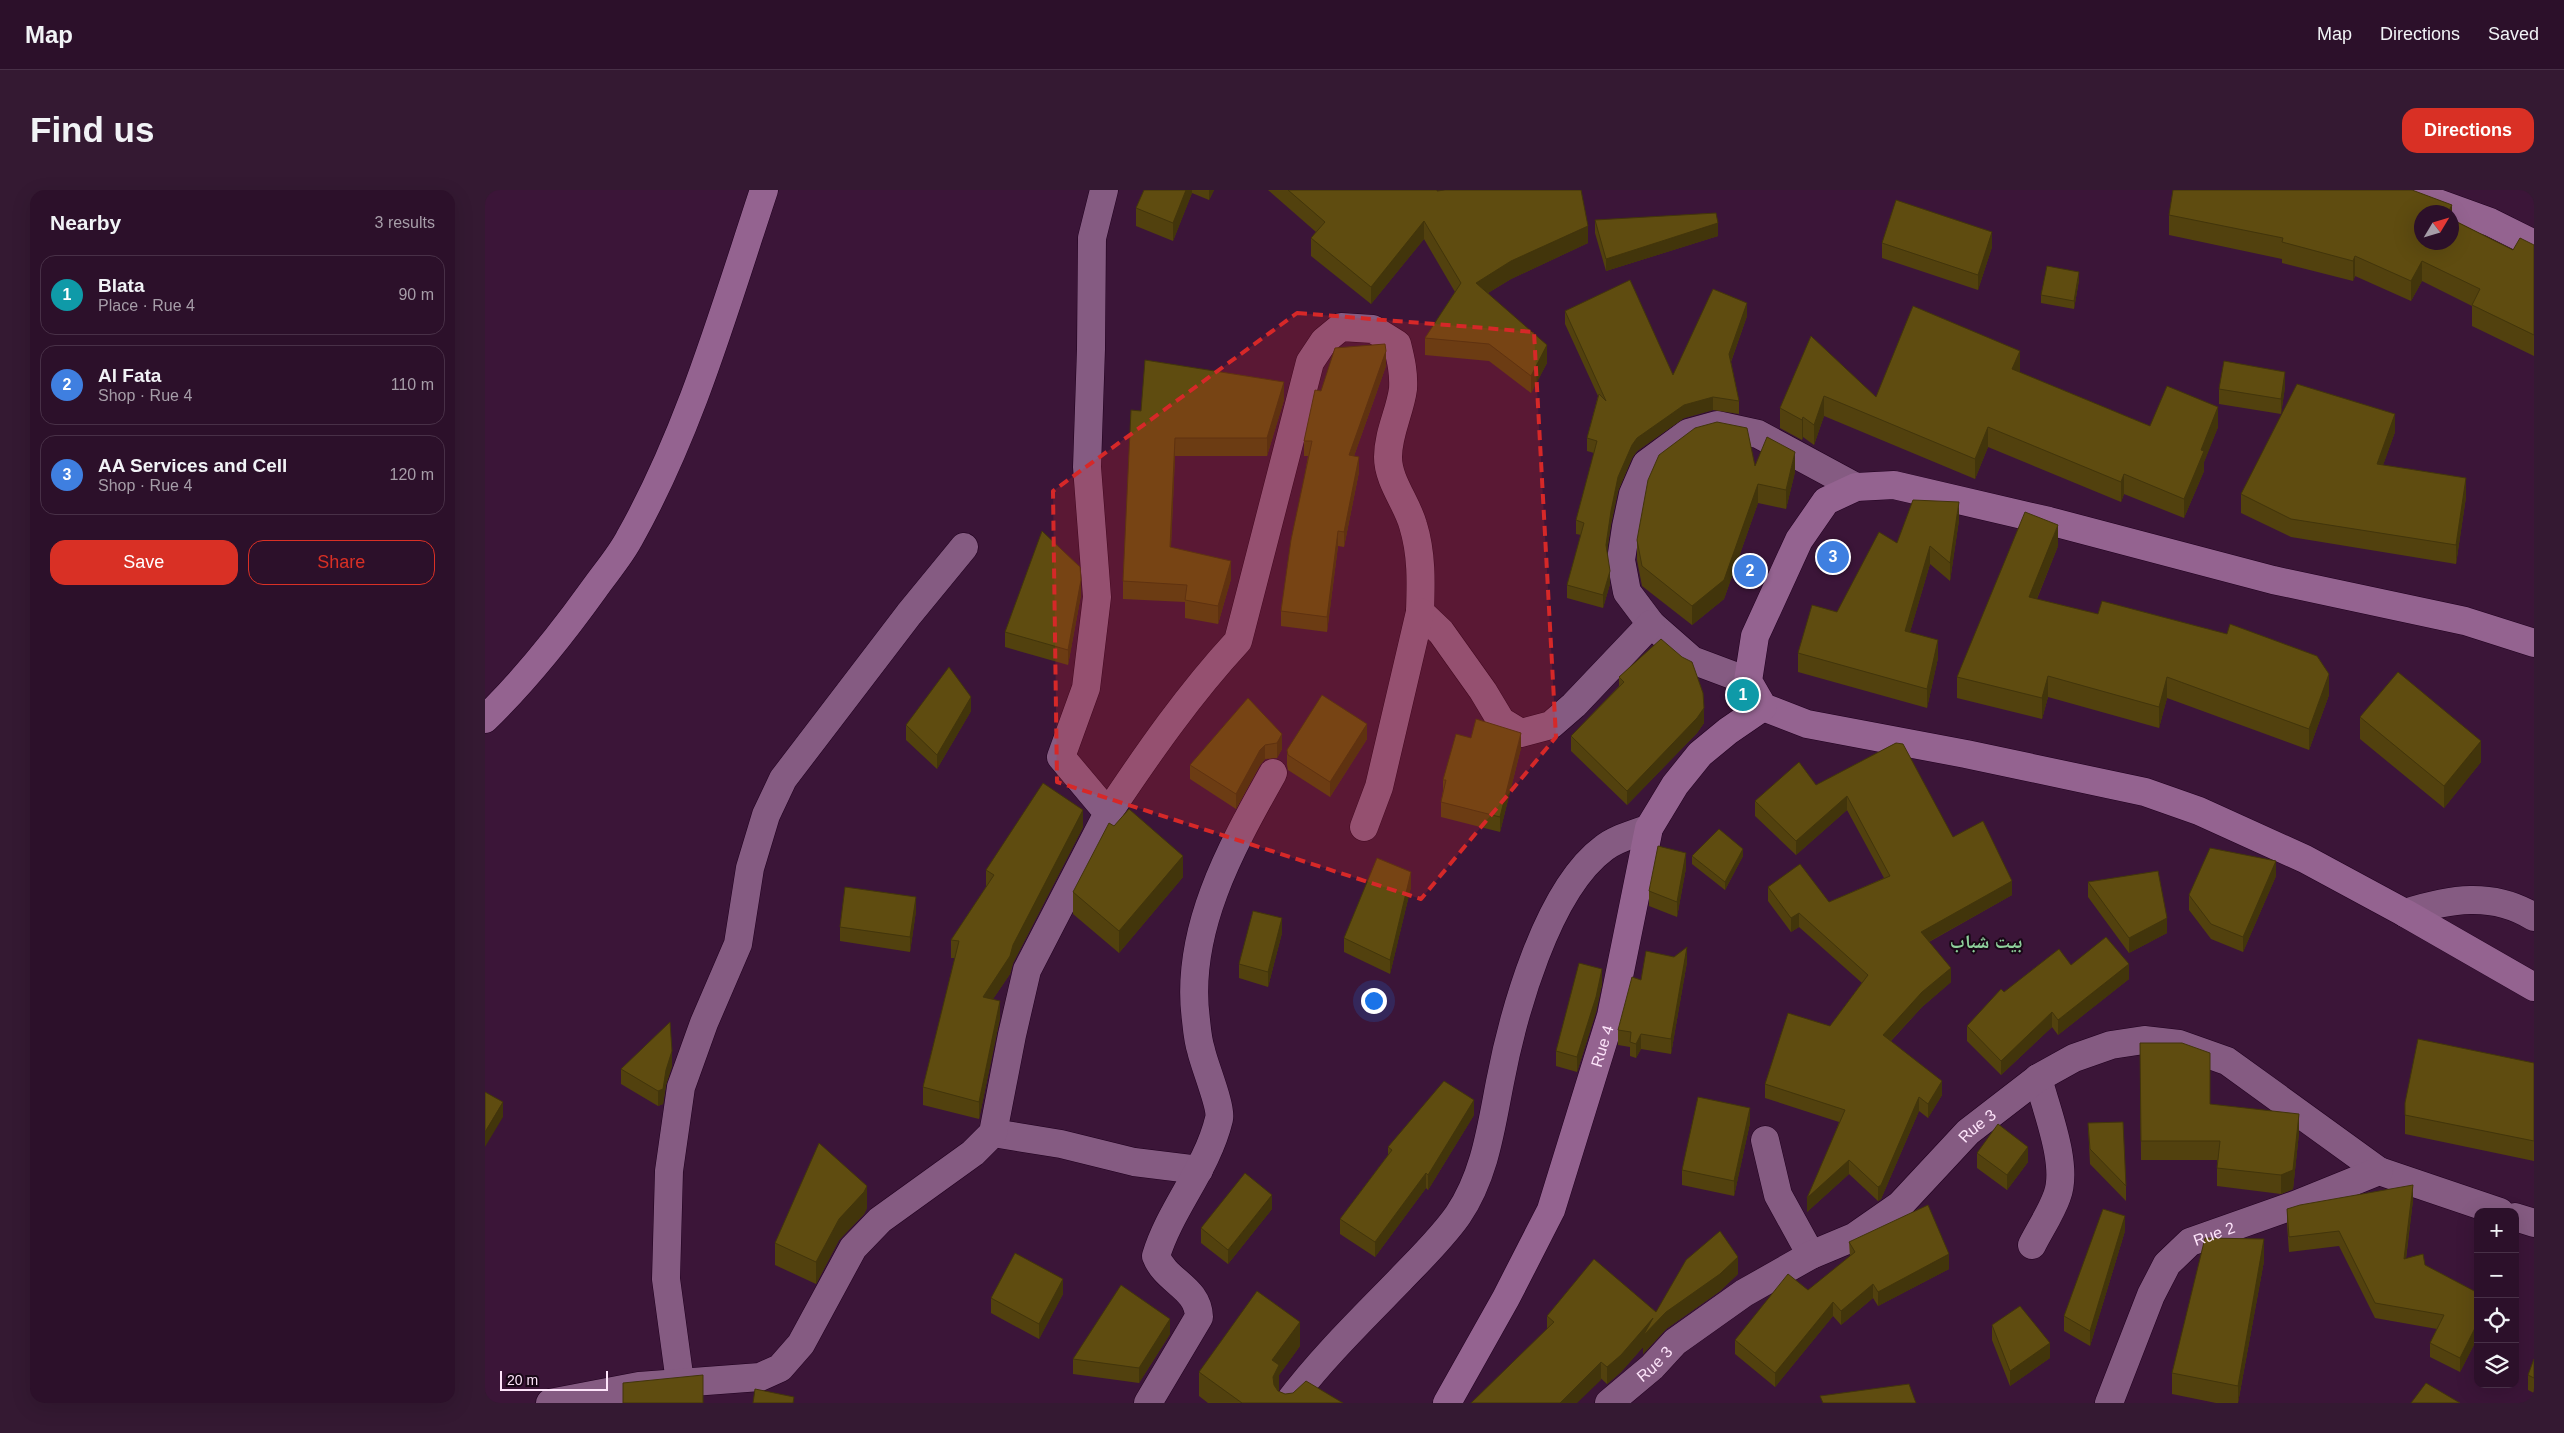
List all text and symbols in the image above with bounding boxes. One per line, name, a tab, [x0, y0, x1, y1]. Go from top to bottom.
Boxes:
text: Map	[25, 21, 73, 48]
text: Map	[2317, 24, 2352, 44]
text: Directions	[2380, 24, 2460, 44]
text: Saved	[2488, 24, 2539, 44]
button: Directions	[2402, 108, 2534, 153]
text: Find us	[30, 110, 154, 149]
north arrow	[2414, 205, 2459, 250]
text: Nearby	[50, 211, 121, 234]
text: 3 results	[375, 214, 435, 231]
text: Blata	[98, 275, 144, 296]
text: 1	[63, 286, 71, 303]
text: 90 m	[398, 286, 434, 303]
text: Place · Rue 4	[98, 297, 195, 314]
text: Al Fata	[98, 365, 161, 386]
text: 2	[63, 376, 71, 393]
text: 110 m	[391, 376, 434, 393]
text: Shop · Rue 4	[98, 387, 192, 404]
text: AA Services and Cell	[98, 455, 287, 476]
text: 3	[63, 466, 71, 483]
text: 120 m	[390, 466, 434, 483]
text: Shop · Rue 4	[98, 477, 192, 494]
pin: 3	[1817, 538, 1849, 576]
button: Save	[50, 540, 238, 585]
button: Share	[248, 540, 435, 585]
pin: 2	[1734, 552, 1766, 590]
pin: 1	[1727, 676, 1759, 714]
district label: بيت شباب	[1950, 931, 2022, 953]
your location	[1361, 988, 1387, 1014]
street label: Rue 4	[1588, 1023, 1617, 1069]
street label: Rue 3	[1955, 1106, 1999, 1146]
map controls	[2474, 1208, 2519, 1388]
button: +	[2474, 1208, 2519, 1253]
street label: Rue 2	[2191, 1219, 2237, 1249]
button: −	[2474, 1253, 2519, 1298]
button: locate	[2474, 1298, 2519, 1343]
street label: Rue 3	[1633, 1343, 1676, 1385]
button: layers	[2474, 1343, 2519, 1388]
scale bar	[500, 1368, 607, 1391]
text: 20 m	[507, 1372, 538, 1388]

